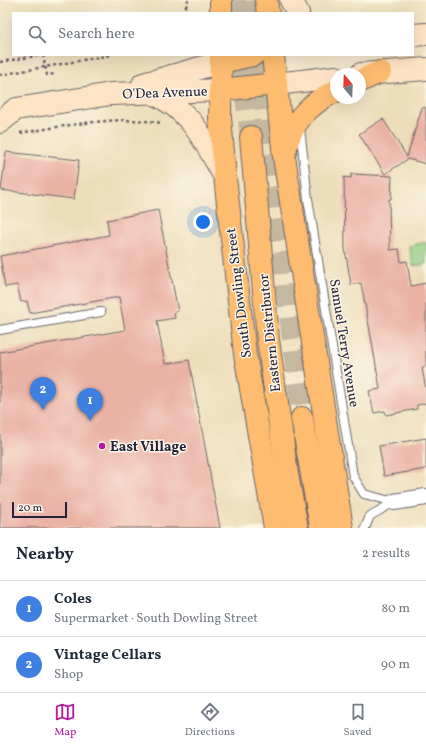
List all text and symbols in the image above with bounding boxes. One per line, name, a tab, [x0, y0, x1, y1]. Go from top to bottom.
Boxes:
search box	[12, 12, 414, 56]
icon: search	[26, 23, 48, 45]
text: Search here	[58, 24, 135, 45]
north arrow	[330, 68, 366, 104]
street label: O'Dea Avenue	[122, 83, 208, 104]
your location	[193, 212, 213, 232]
street label: South Dowling Street	[222, 227, 257, 359]
street label: Eastern Distributor	[255, 273, 286, 393]
street label: Samuel Terry Avenue	[324, 278, 363, 409]
pin: 2	[30, 377, 56, 410]
pin: 1	[77, 388, 103, 421]
place label: East Village	[110, 438, 186, 457]
marker: East Village	[97, 441, 107, 451]
scale bar	[12, 500, 67, 519]
text: 20 m	[18, 501, 42, 516]
text: Nearby	[16, 543, 74, 566]
text: 2 results	[362, 545, 410, 563]
text: Coles	[54, 589, 92, 610]
text: 1	[26, 600, 32, 618]
text: 80 m	[381, 600, 410, 618]
text: Supermarket · South Dowling Street	[54, 610, 258, 628]
text: Vintage Cellars	[54, 645, 161, 666]
text: 2	[26, 656, 32, 674]
text: 90 m	[381, 656, 410, 674]
text: Shop	[54, 666, 83, 684]
tab: Map	[54, 701, 76, 740]
tab: Directions	[185, 701, 235, 740]
tab: Saved	[343, 701, 372, 740]

